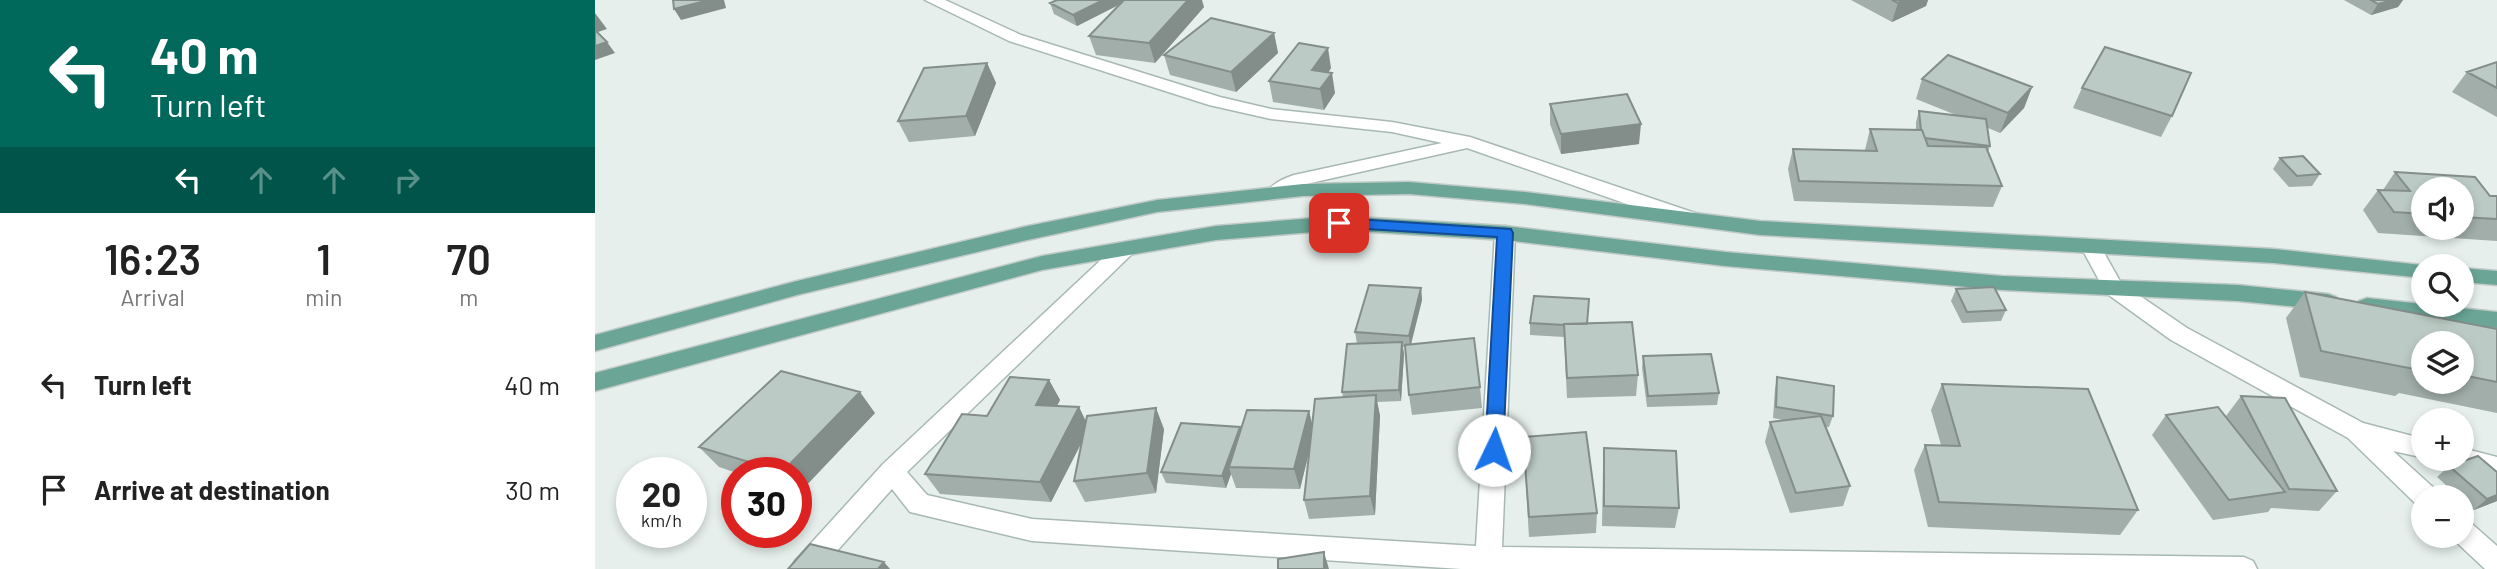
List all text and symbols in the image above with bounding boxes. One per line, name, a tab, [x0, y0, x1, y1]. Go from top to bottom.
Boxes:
text: 40 m	[150, 25, 258, 84]
icon: left	[35, 28, 126, 119]
text: Turn left	[150, 85, 267, 123]
icon: left	[169, 161, 207, 199]
icon: ahead	[242, 161, 280, 199]
icon: ahead	[315, 161, 353, 199]
icon: right	[388, 161, 426, 199]
map controls	[2411, 177, 2474, 548]
button: sound	[2411, 177, 2474, 240]
pin	[1309, 193, 1369, 253]
icon: arrive	[1320, 204, 1358, 242]
text: 16:23	[104, 233, 201, 283]
text: 1	[316, 233, 331, 283]
text: 70	[447, 233, 491, 283]
button: search	[2411, 254, 2474, 317]
text: Arrival	[120, 283, 185, 311]
text: min	[305, 283, 342, 311]
text: m	[459, 283, 478, 311]
button: layers	[2411, 331, 2474, 394]
icon: left	[35, 366, 73, 404]
text: Turn left	[94, 369, 192, 400]
text: 40 m	[504, 369, 560, 400]
button: +	[2411, 408, 2474, 471]
position arrow	[1457, 413, 1531, 487]
speed limit sign: 30	[721, 457, 812, 548]
icon: arrive	[35, 471, 73, 509]
text: 20	[642, 472, 681, 514]
text: Arrive at destination	[94, 474, 330, 505]
text: 30 m	[505, 474, 560, 505]
button: −	[2411, 485, 2474, 548]
text: km/h	[641, 509, 682, 531]

